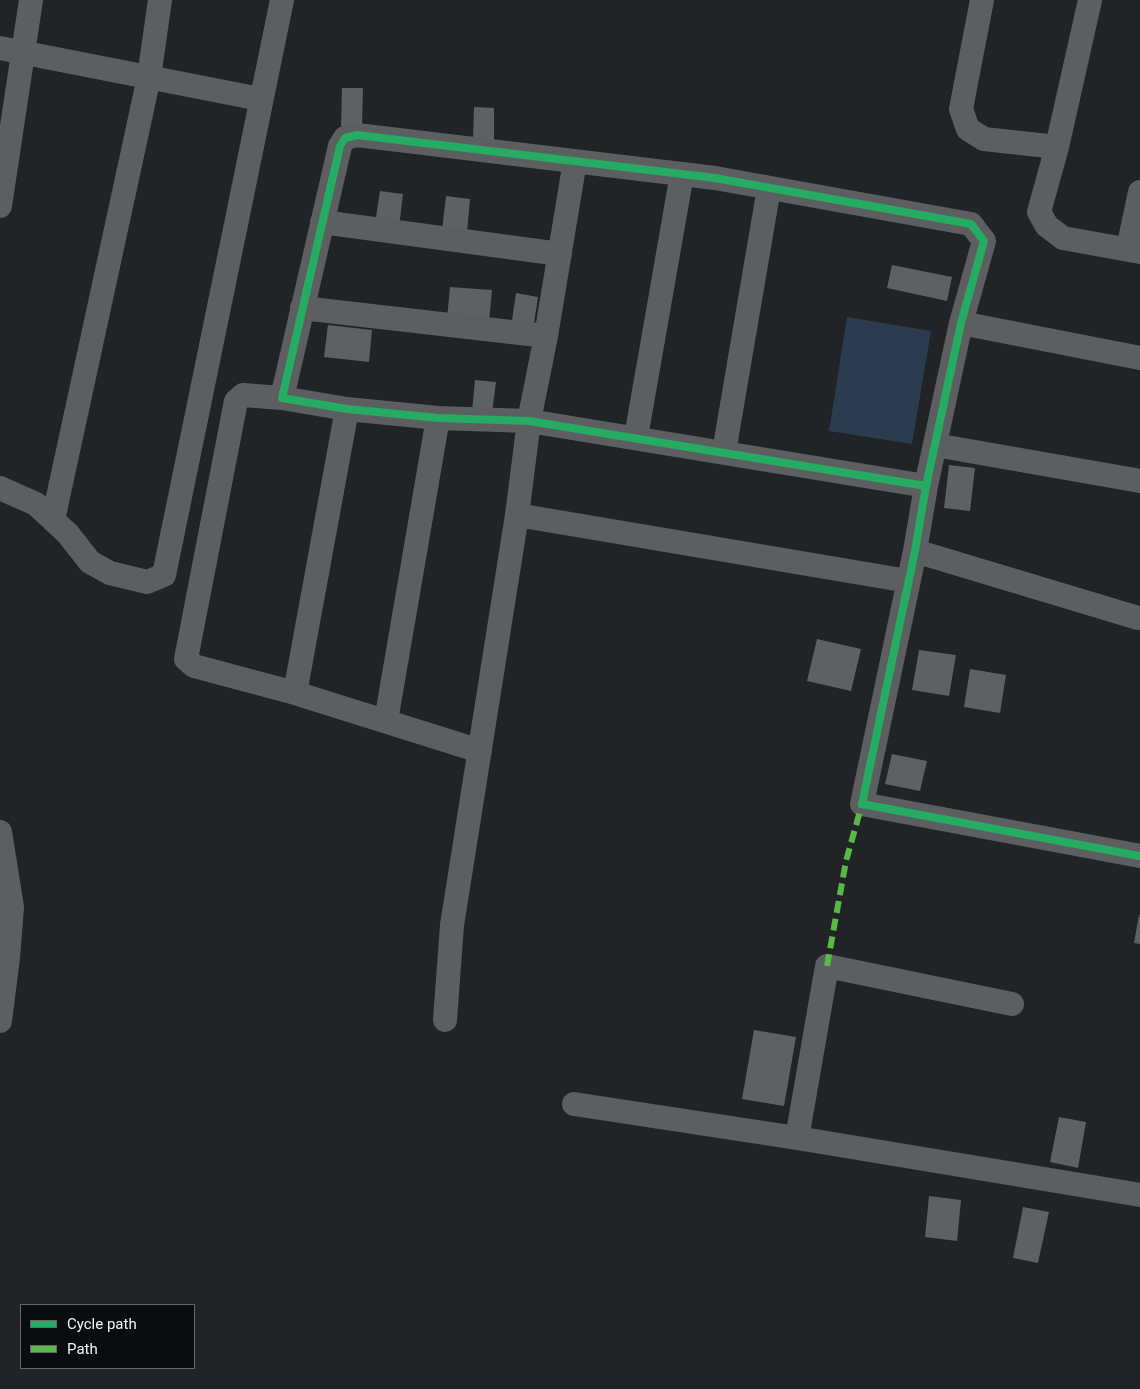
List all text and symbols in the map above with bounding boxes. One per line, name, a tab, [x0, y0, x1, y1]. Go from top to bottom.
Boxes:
legend	[20, 1304, 195, 1369]
text: Cycle path	[67, 1315, 137, 1333]
text: Path	[67, 1340, 98, 1358]

